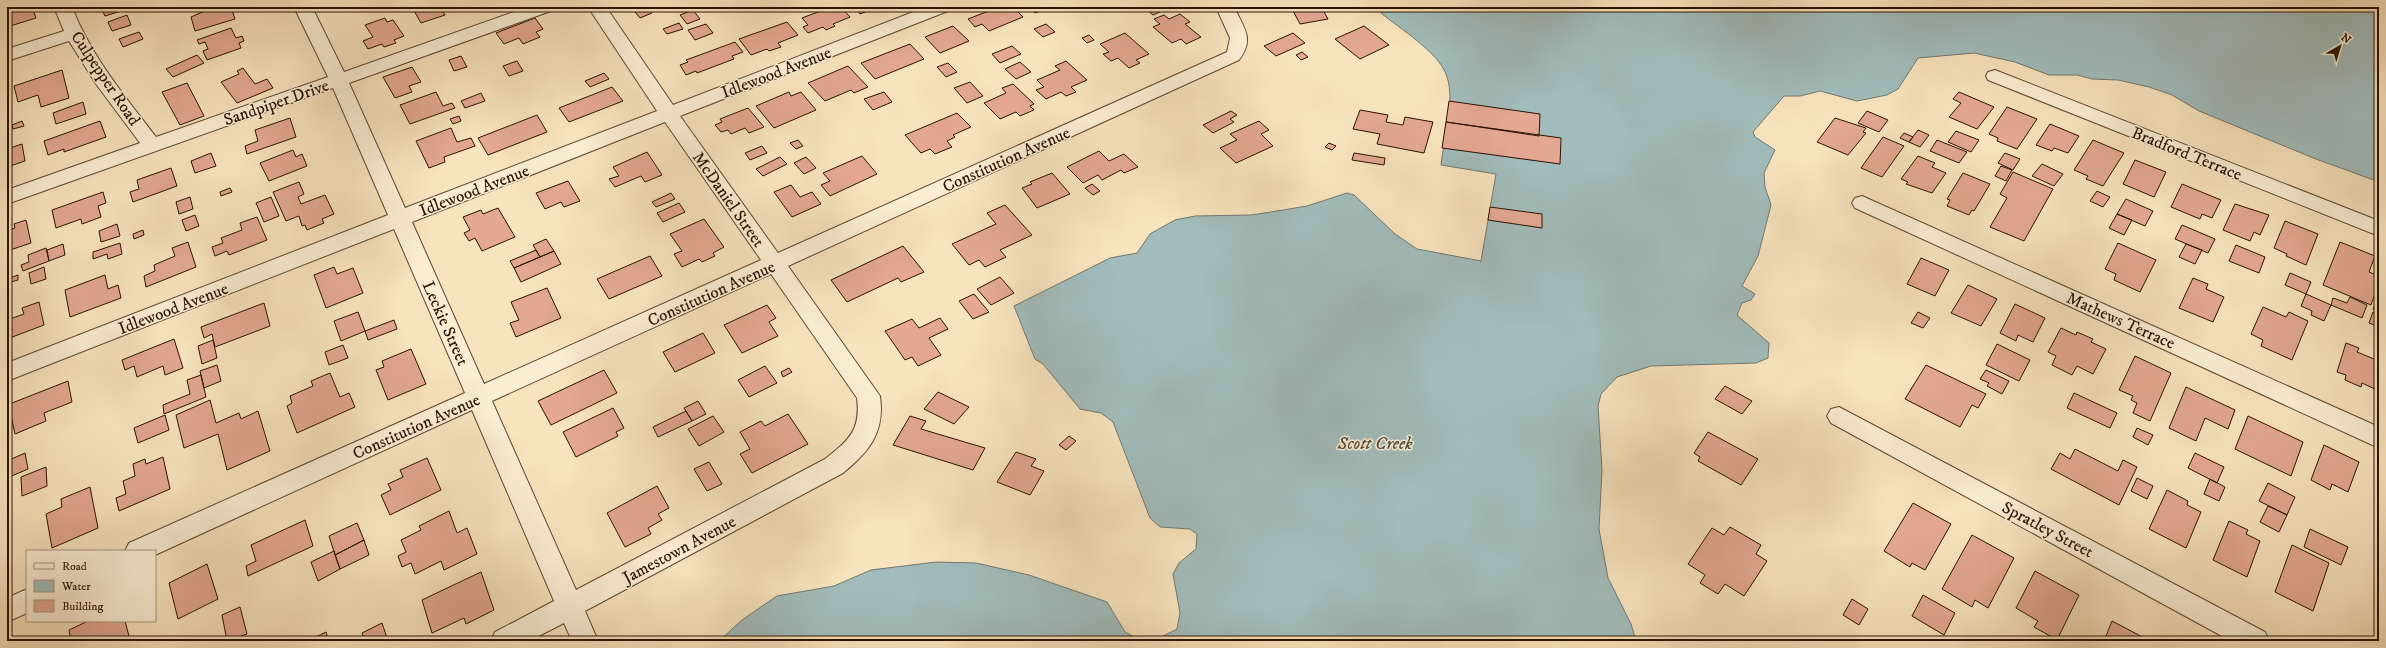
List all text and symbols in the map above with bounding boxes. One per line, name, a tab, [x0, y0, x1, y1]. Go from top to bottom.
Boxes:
north arrow	[2320, 26, 2360, 66]
street label: Culpepper Road	[65, 27, 145, 131]
text: N	[2338, 31, 2353, 47]
street label: Idlewood Avenue	[718, 42, 834, 104]
street label: Sandpiper Drive	[221, 75, 332, 131]
street label: Constitution Avenue	[939, 122, 1074, 198]
street label: Bradford Terrace	[2128, 122, 2245, 186]
street label: McDaniel Street	[687, 147, 770, 252]
street label: Idlewood Avenue	[416, 160, 532, 222]
street label: Constitution Avenue	[644, 256, 779, 332]
street label: Idlewood Avenue	[115, 278, 231, 340]
street label: Leckie Street	[417, 278, 474, 370]
street label: Mathews Terrace	[2063, 287, 2178, 355]
street label: Constitution Avenue	[349, 389, 484, 465]
water label: Scott Creek	[1336, 433, 1413, 455]
street label: Spratley Street	[1998, 497, 2097, 563]
street label: Jamestown Avenue	[617, 511, 740, 590]
legend	[26, 550, 156, 622]
text: Road	[62, 559, 87, 574]
text: Water	[61, 579, 91, 594]
text: Building	[62, 599, 103, 614]

